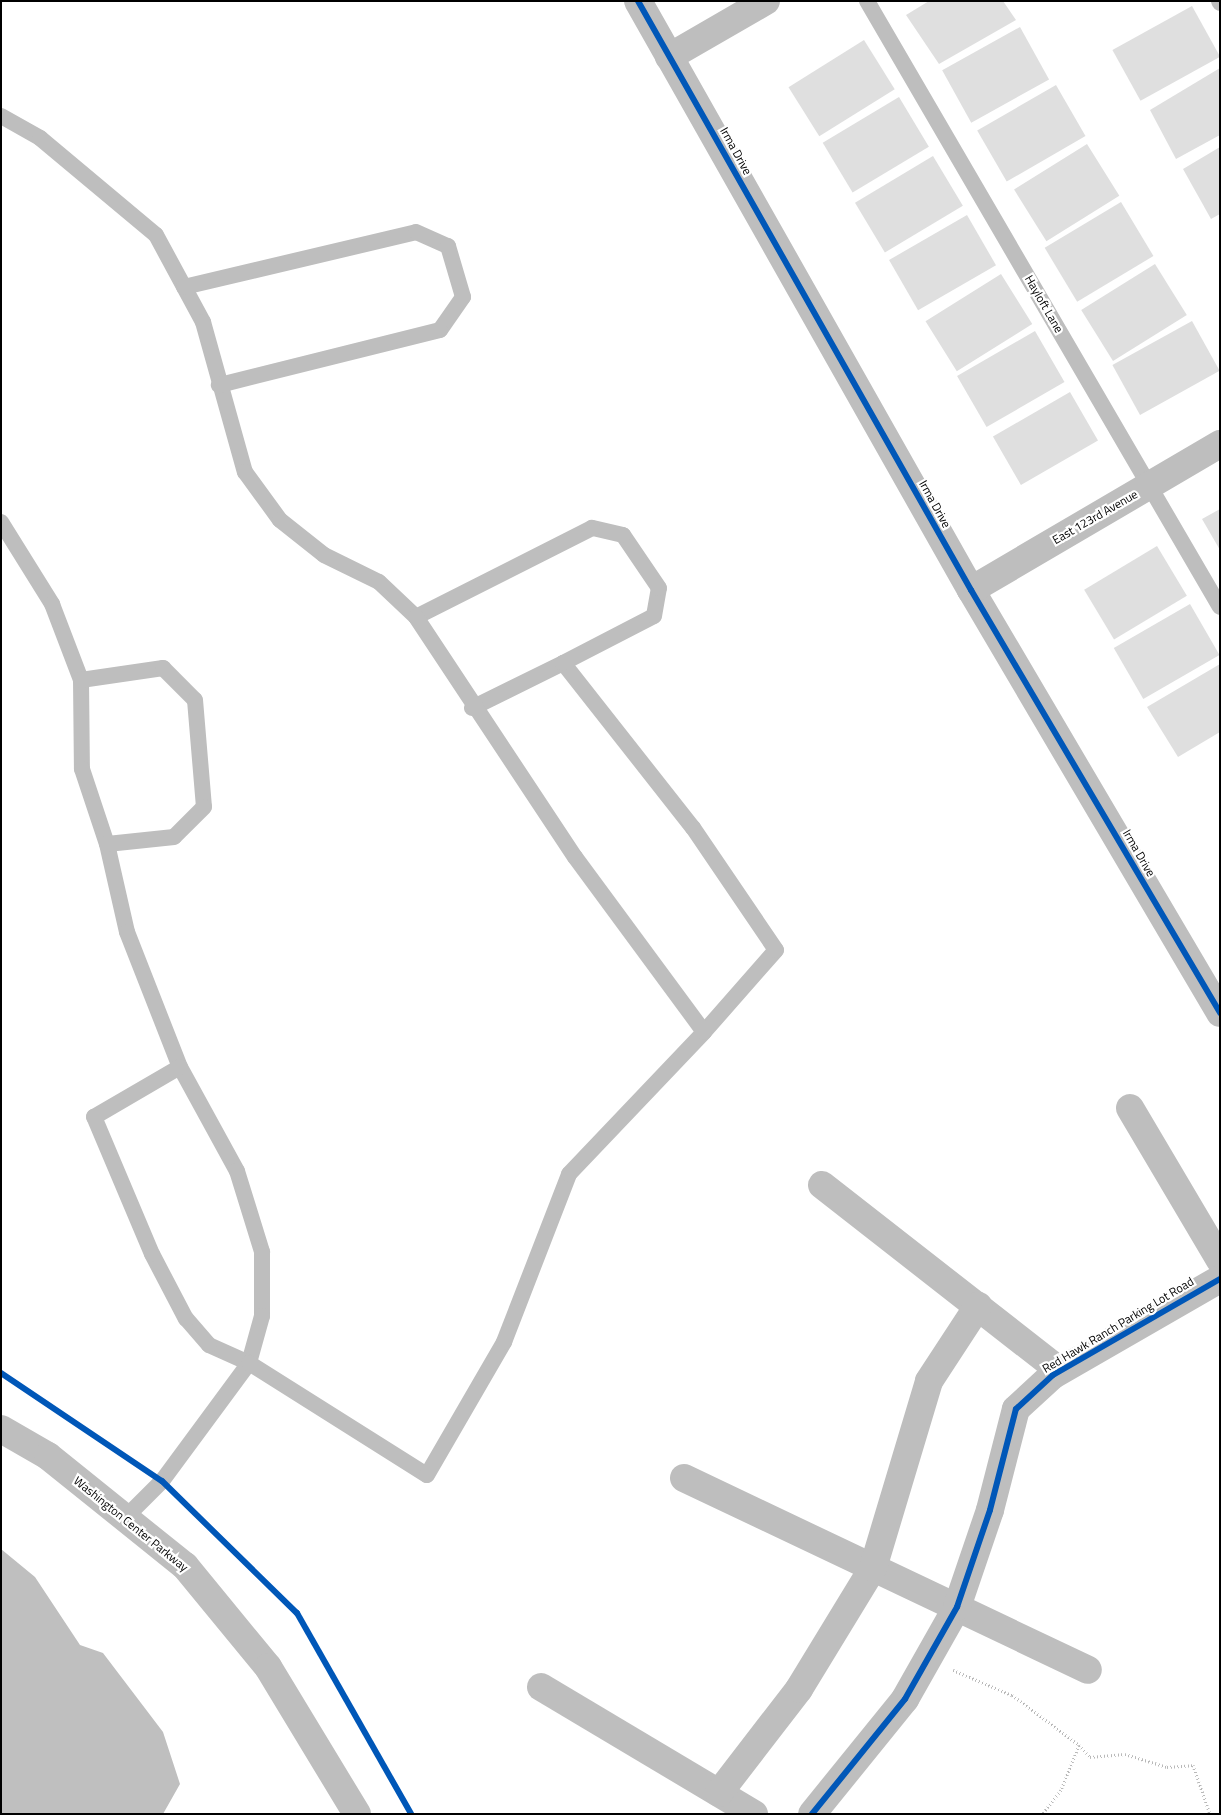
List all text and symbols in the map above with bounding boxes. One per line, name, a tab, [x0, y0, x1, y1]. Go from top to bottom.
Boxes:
street label: Irma Drive	[717, 125, 755, 177]
street label: Hayloft Lane	[1022, 273, 1066, 335]
street label: Irma Drive	[916, 478, 954, 530]
street label: East 123rd Avenue	[1050, 487, 1140, 547]
street label: Irma Drive	[1120, 827, 1158, 879]
street label: Red Hawk Ranch Parking Lot Road	[1040, 1274, 1196, 1376]
street label: Washington Center Parkway	[71, 1473, 191, 1575]

